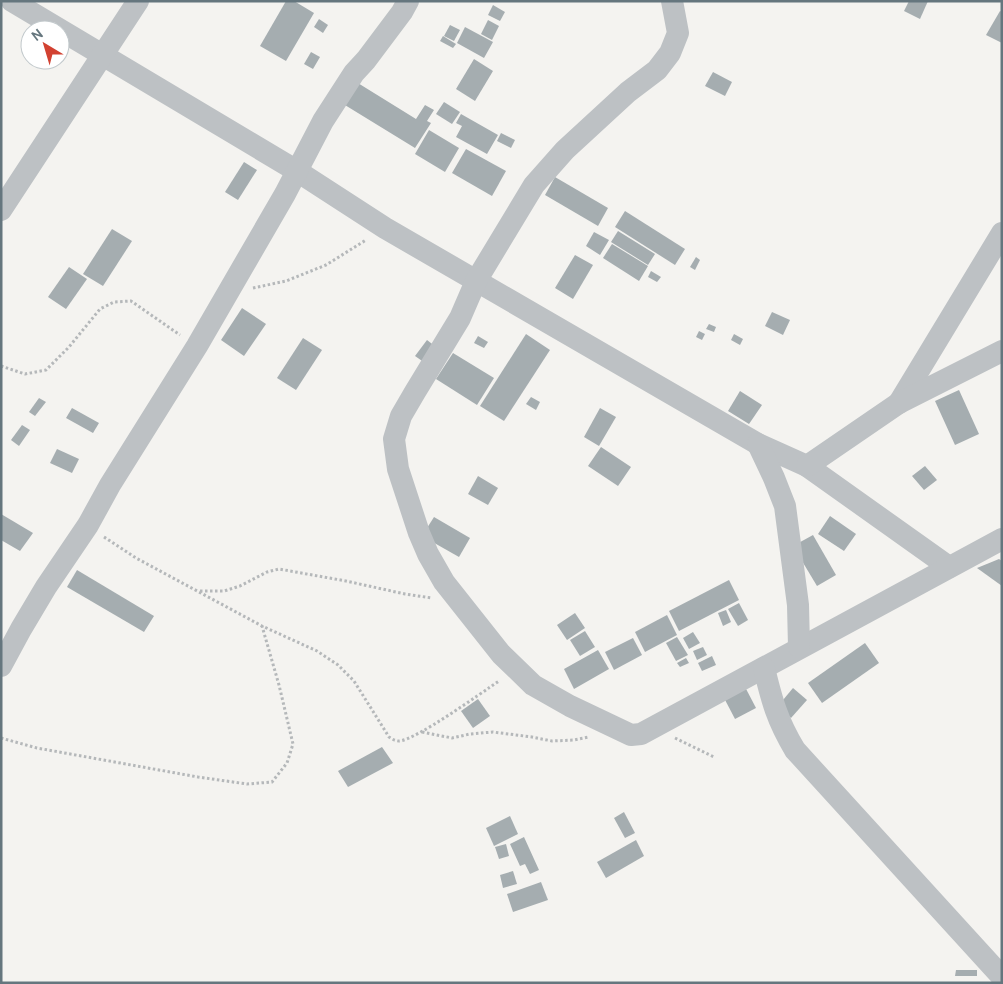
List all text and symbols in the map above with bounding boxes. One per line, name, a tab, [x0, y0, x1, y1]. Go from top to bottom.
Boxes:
north arrow	[20, 20, 70, 70]
text: N	[28, 25, 46, 45]

